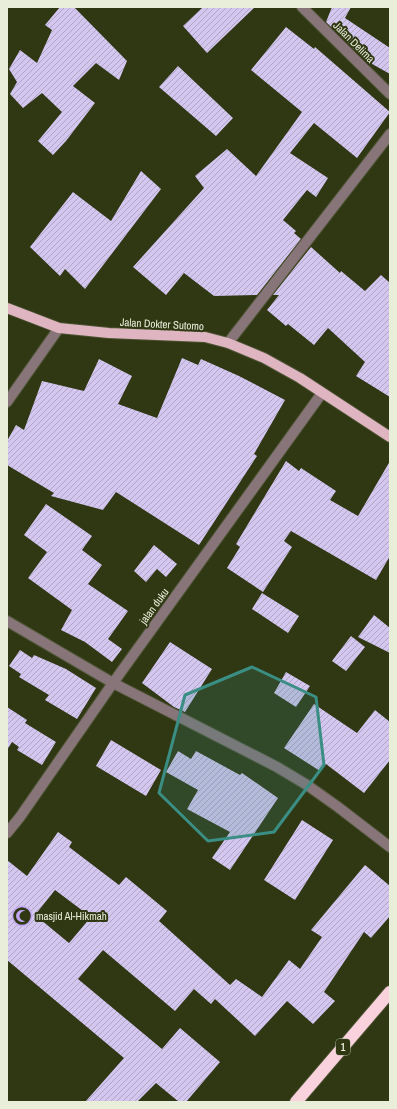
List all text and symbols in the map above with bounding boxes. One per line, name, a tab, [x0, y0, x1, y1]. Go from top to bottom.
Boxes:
street label: Jalan Delima	[330, 18, 378, 66]
street label: Jalan Dokter Sutomo	[120, 315, 204, 333]
street label: jalan duku	[136, 585, 172, 628]
mosque icon: masjid Al-Hikmah	[11, 905, 33, 927]
place label: masjid Al-Hikmah	[36, 909, 107, 923]
road number: 1	[336, 1039, 350, 1055]

